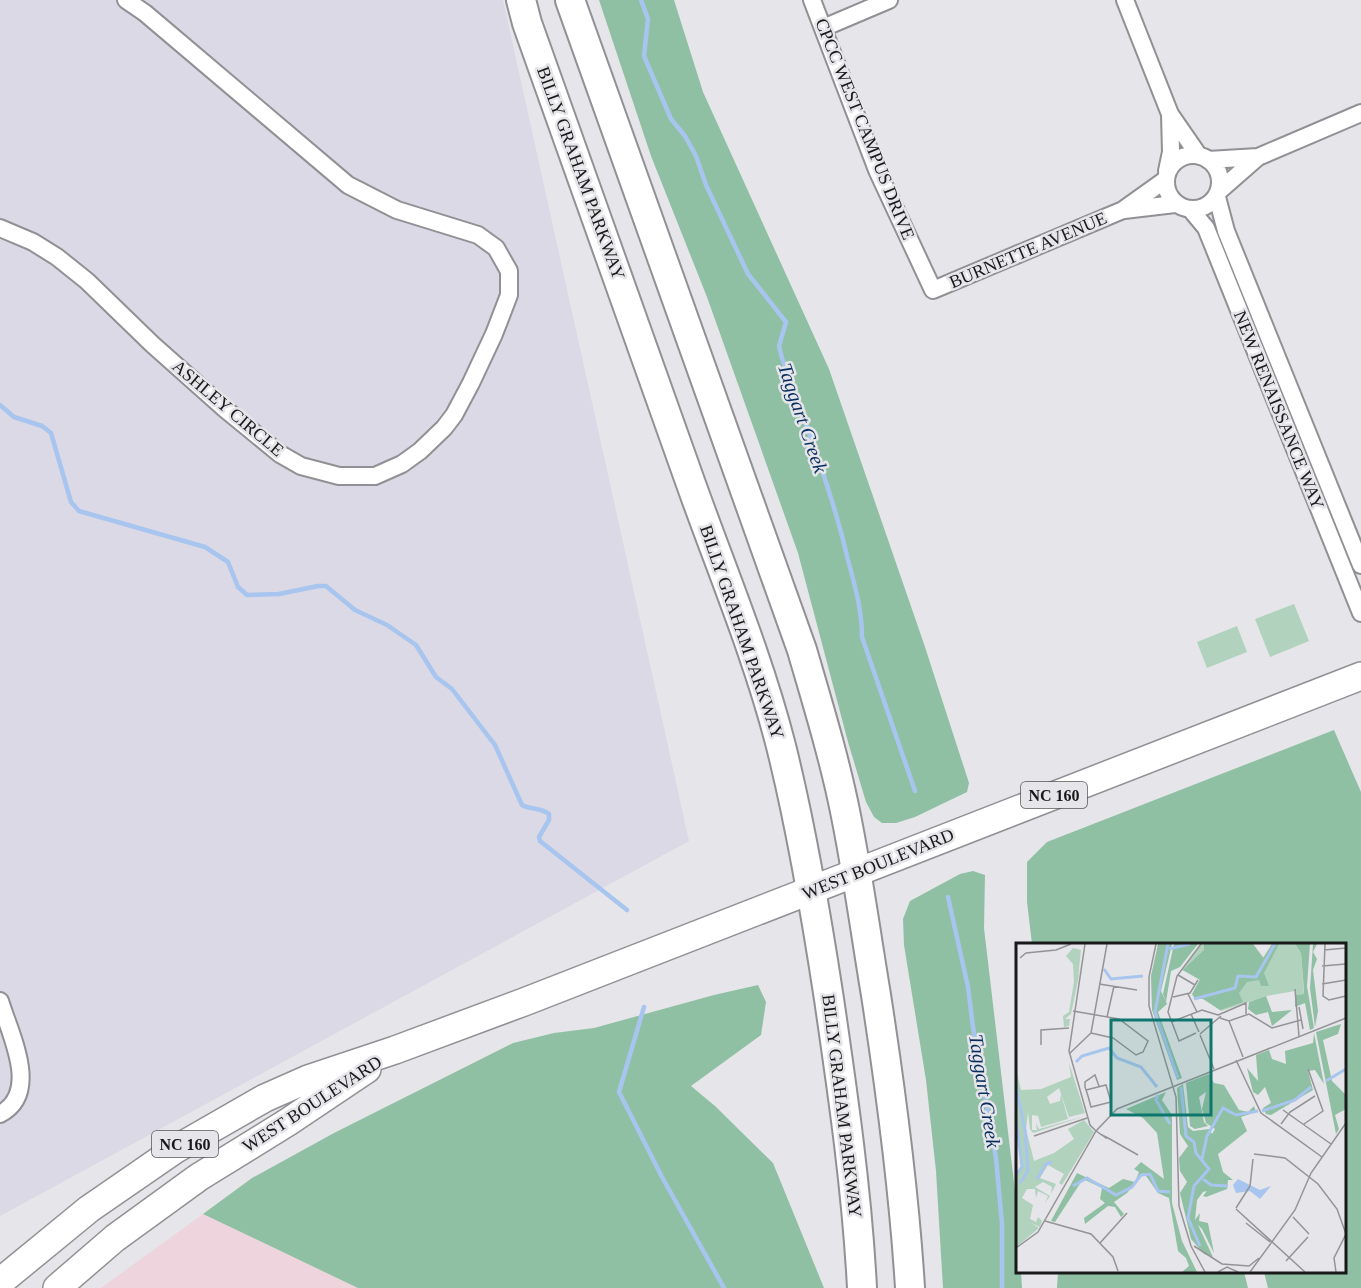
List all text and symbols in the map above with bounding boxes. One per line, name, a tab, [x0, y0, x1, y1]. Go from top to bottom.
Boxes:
street label: CPCC WEST CAMPUS DRIVE	[811, 15, 919, 243]
street label: BILLY GRAHAM PARKWAY	[533, 64, 629, 282]
street label: BURNETTE AVENUE	[946, 208, 1110, 292]
street label: NEW RENAISSANCE WAY	[1230, 308, 1328, 512]
street label: ASHLEY CIRCLE	[168, 356, 288, 460]
water label: Taggart Creek	[773, 360, 832, 477]
street label: BILLY GRAHAM PARKWAY	[696, 522, 788, 742]
road number: NC 160	[1021, 782, 1087, 808]
street label: WEST BOULEVARD	[799, 824, 957, 904]
inset map	[1016, 943, 1346, 1273]
street label: BILLY GRAHAM PARKWAY	[818, 993, 866, 1219]
water label: Taggart Creek	[964, 1033, 1005, 1151]
street label: WEST BOULEVARD	[239, 1052, 385, 1156]
road number: NC 160	[152, 1131, 218, 1157]

